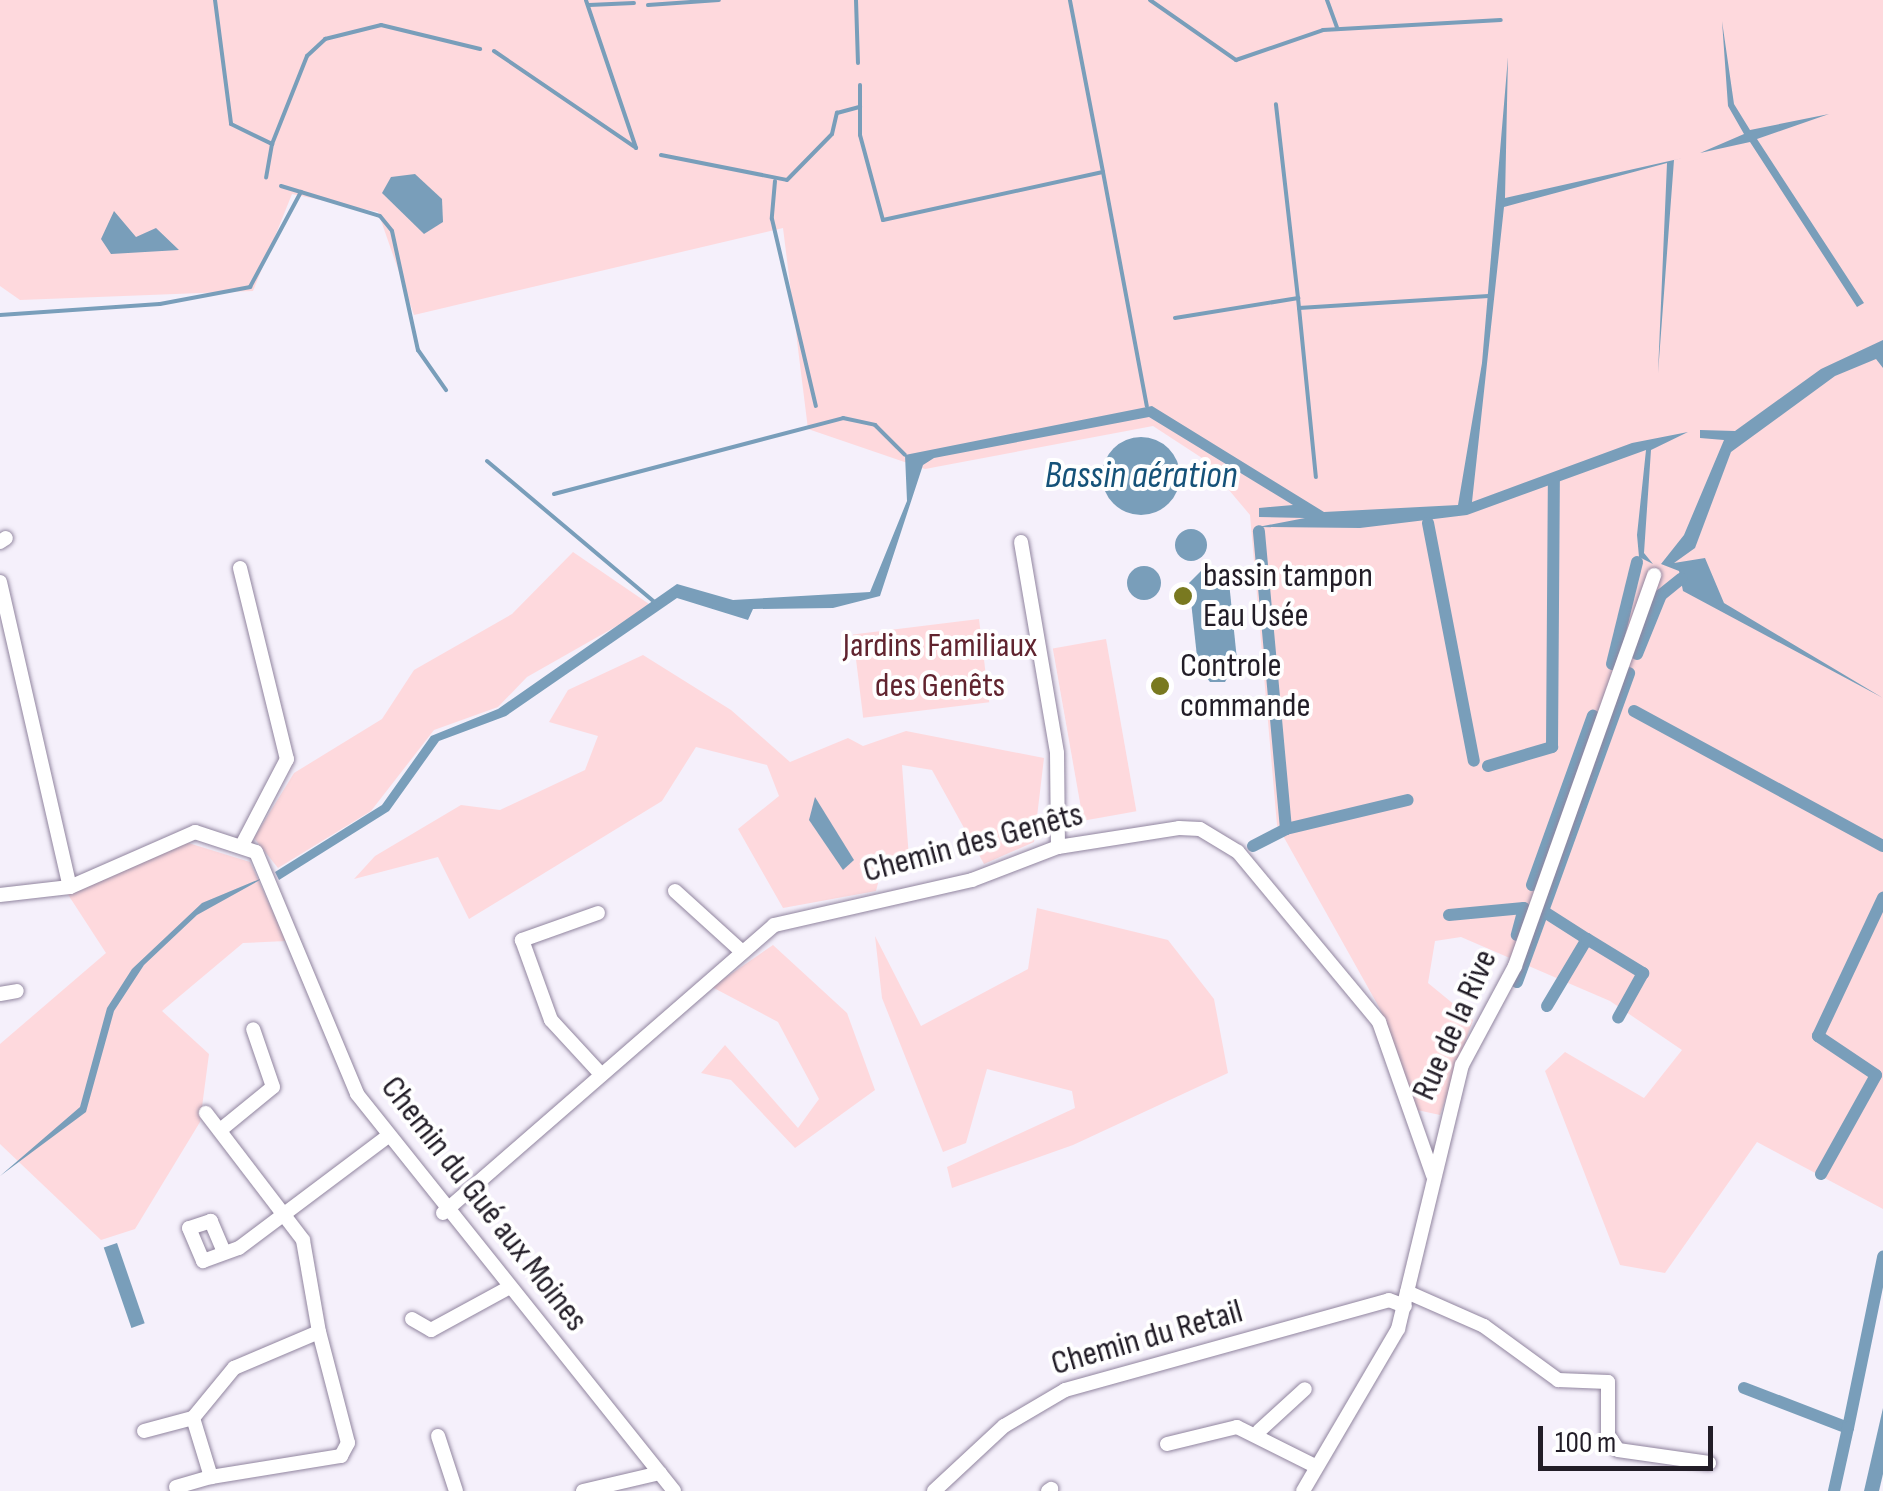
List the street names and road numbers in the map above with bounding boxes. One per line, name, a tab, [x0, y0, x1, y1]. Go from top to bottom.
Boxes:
street label: Chemin des Genêts	[858, 793, 1088, 893]
street label: Rue de la Rive	[1403, 943, 1507, 1107]
street label: Chemin du Gué aux Moines	[371, 1068, 597, 1340]
street label: Chemin du Retail	[1047, 1291, 1247, 1385]

